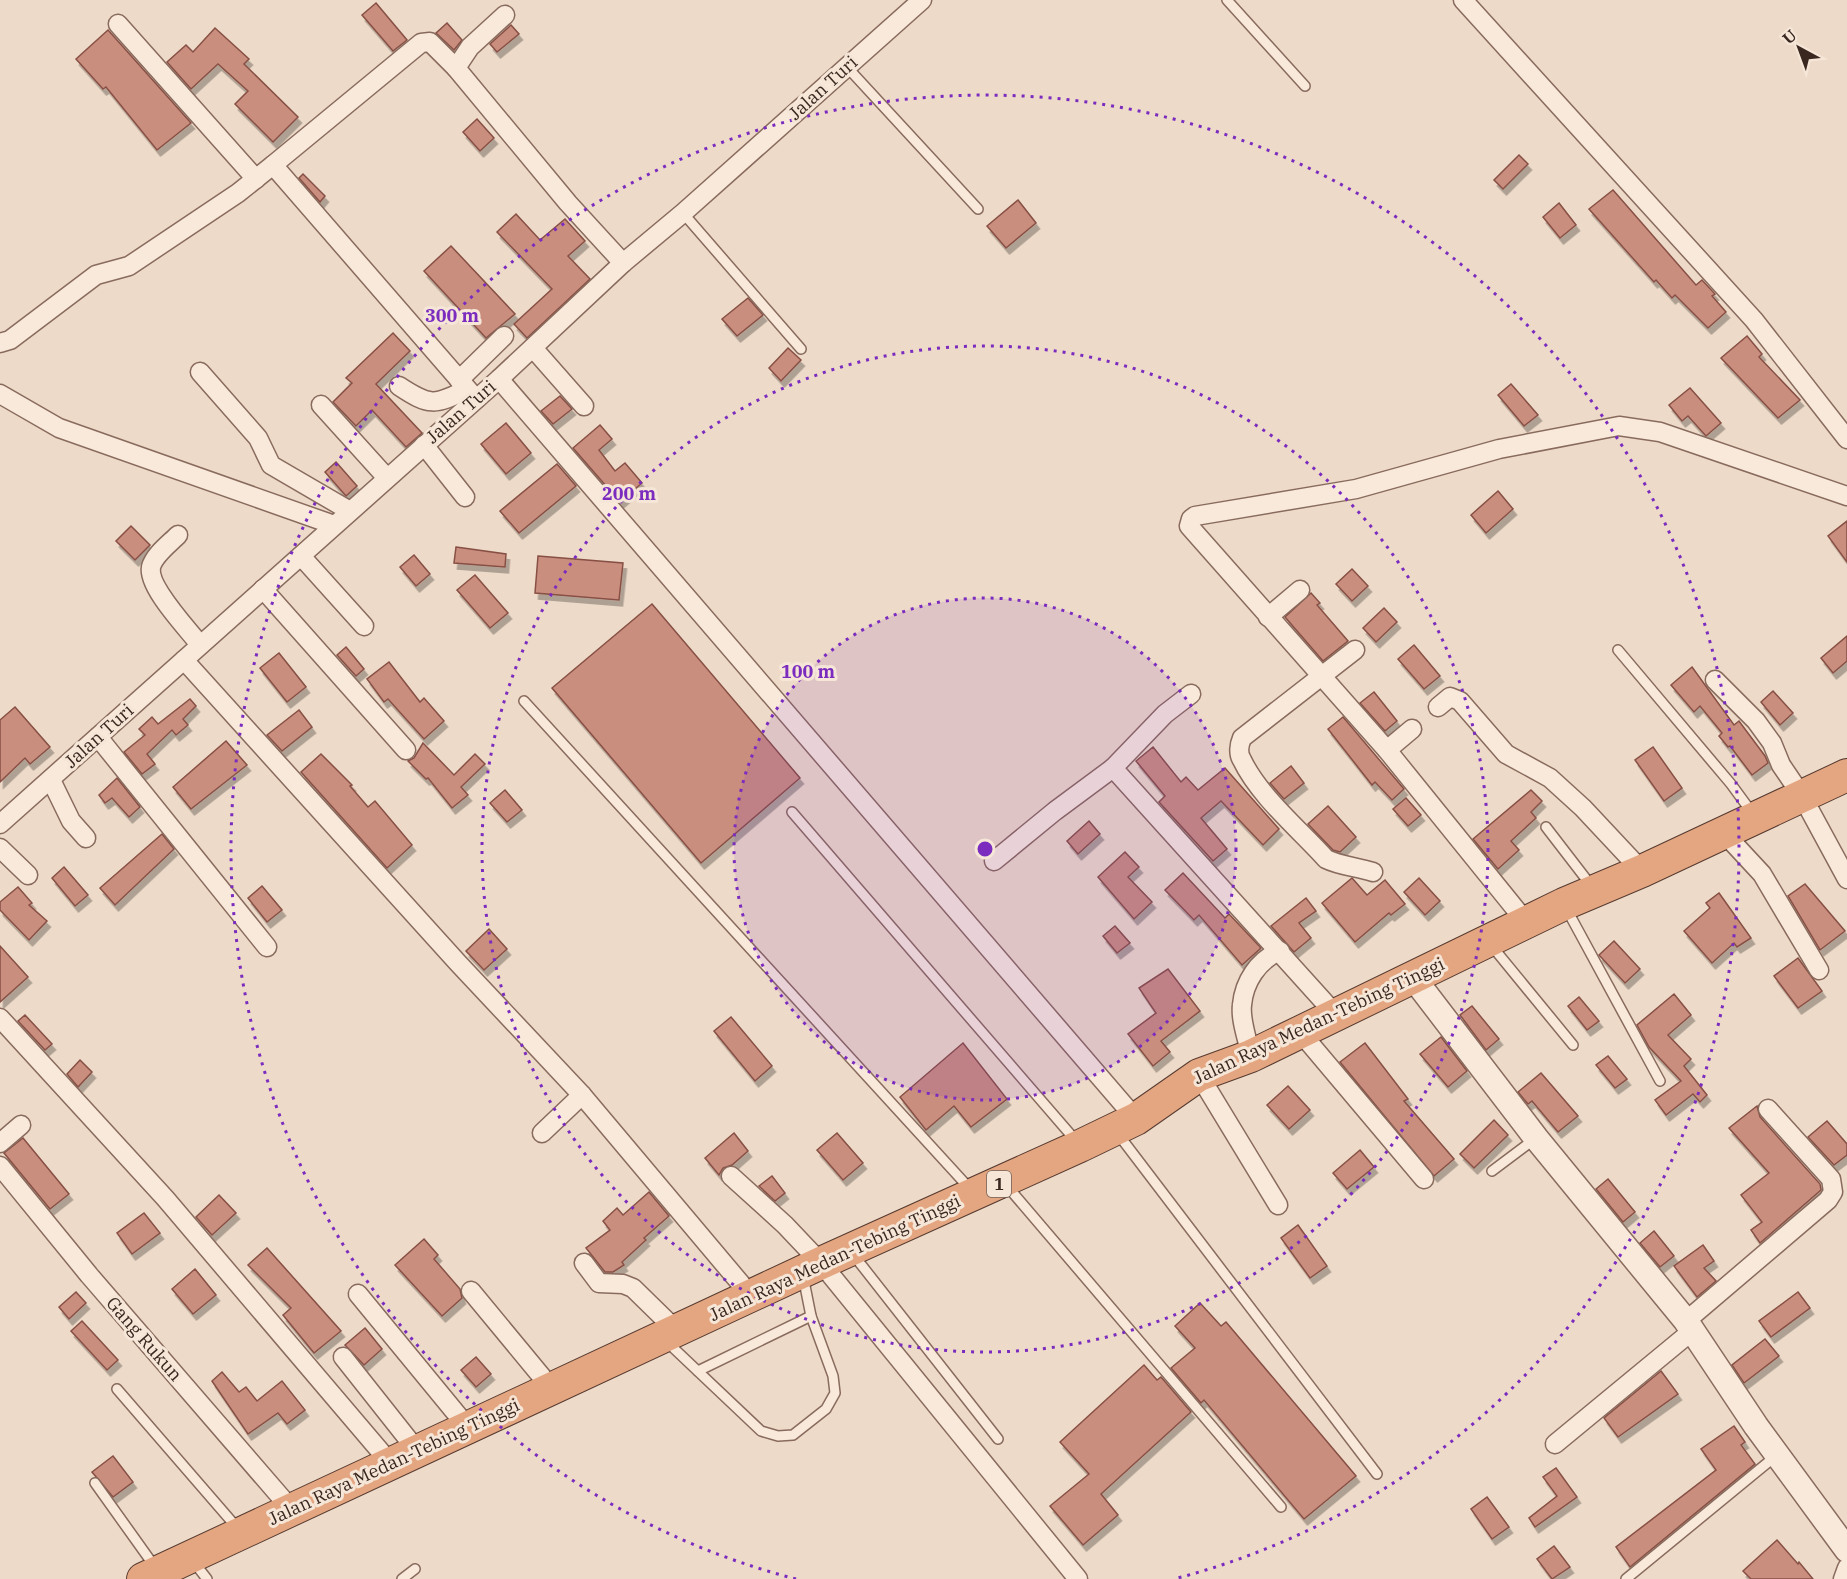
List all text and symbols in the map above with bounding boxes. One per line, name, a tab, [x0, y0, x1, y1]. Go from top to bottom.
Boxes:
north arrow	[1769, 18, 1829, 78]
text: U	[1778, 25, 1800, 48]
street label: Jalan Turi	[783, 50, 862, 125]
text: 300 m	[425, 304, 480, 327]
street label: Jalan Turi	[421, 375, 501, 448]
text: 200 m	[602, 482, 657, 505]
text: 100 m	[781, 660, 836, 683]
street label: Jalan Turi	[59, 698, 138, 773]
centre of rings	[975, 839, 995, 859]
street label: Jalan Raya Medan-Tebing Tinggi	[1189, 952, 1448, 1089]
road number: 1	[987, 1171, 1011, 1197]
street label: Jalan Raya Medan-Tebing Tinggi	[705, 1189, 964, 1326]
street label: Gang Rukun	[101, 1292, 187, 1386]
street label: Jalan Raya Medan-Tebing Tinggi	[264, 1393, 523, 1530]

